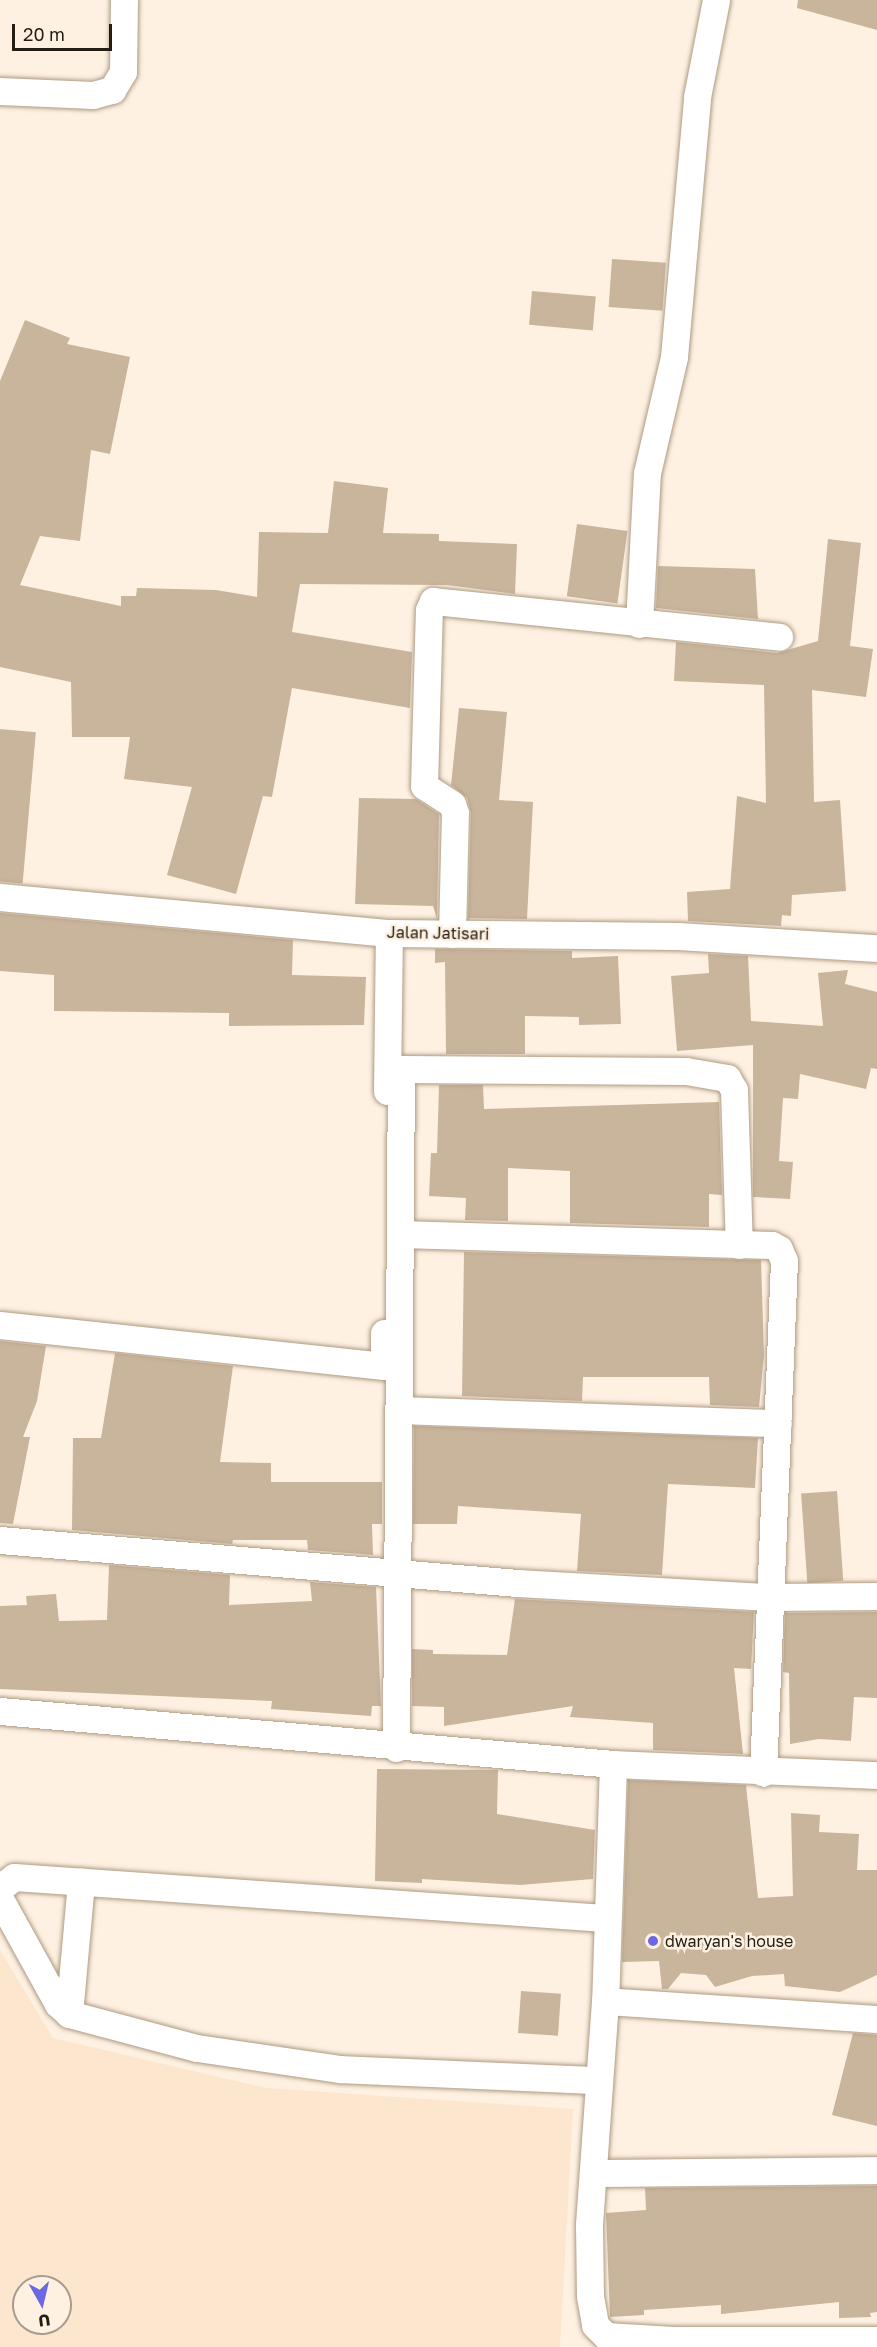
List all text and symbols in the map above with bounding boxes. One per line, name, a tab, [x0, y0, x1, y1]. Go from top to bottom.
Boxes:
scale bar	[15, 12, 116, 50]
text: 20 m	[23, 23, 65, 45]
street label: Jalan Jatisari	[387, 923, 489, 943]
place label: dwaryan's house	[665, 1931, 793, 1951]
marker: dwaryan's house	[646, 1934, 660, 1948]
north arrow	[12, 2275, 72, 2335]
text: U	[37, 2310, 51, 2332]

